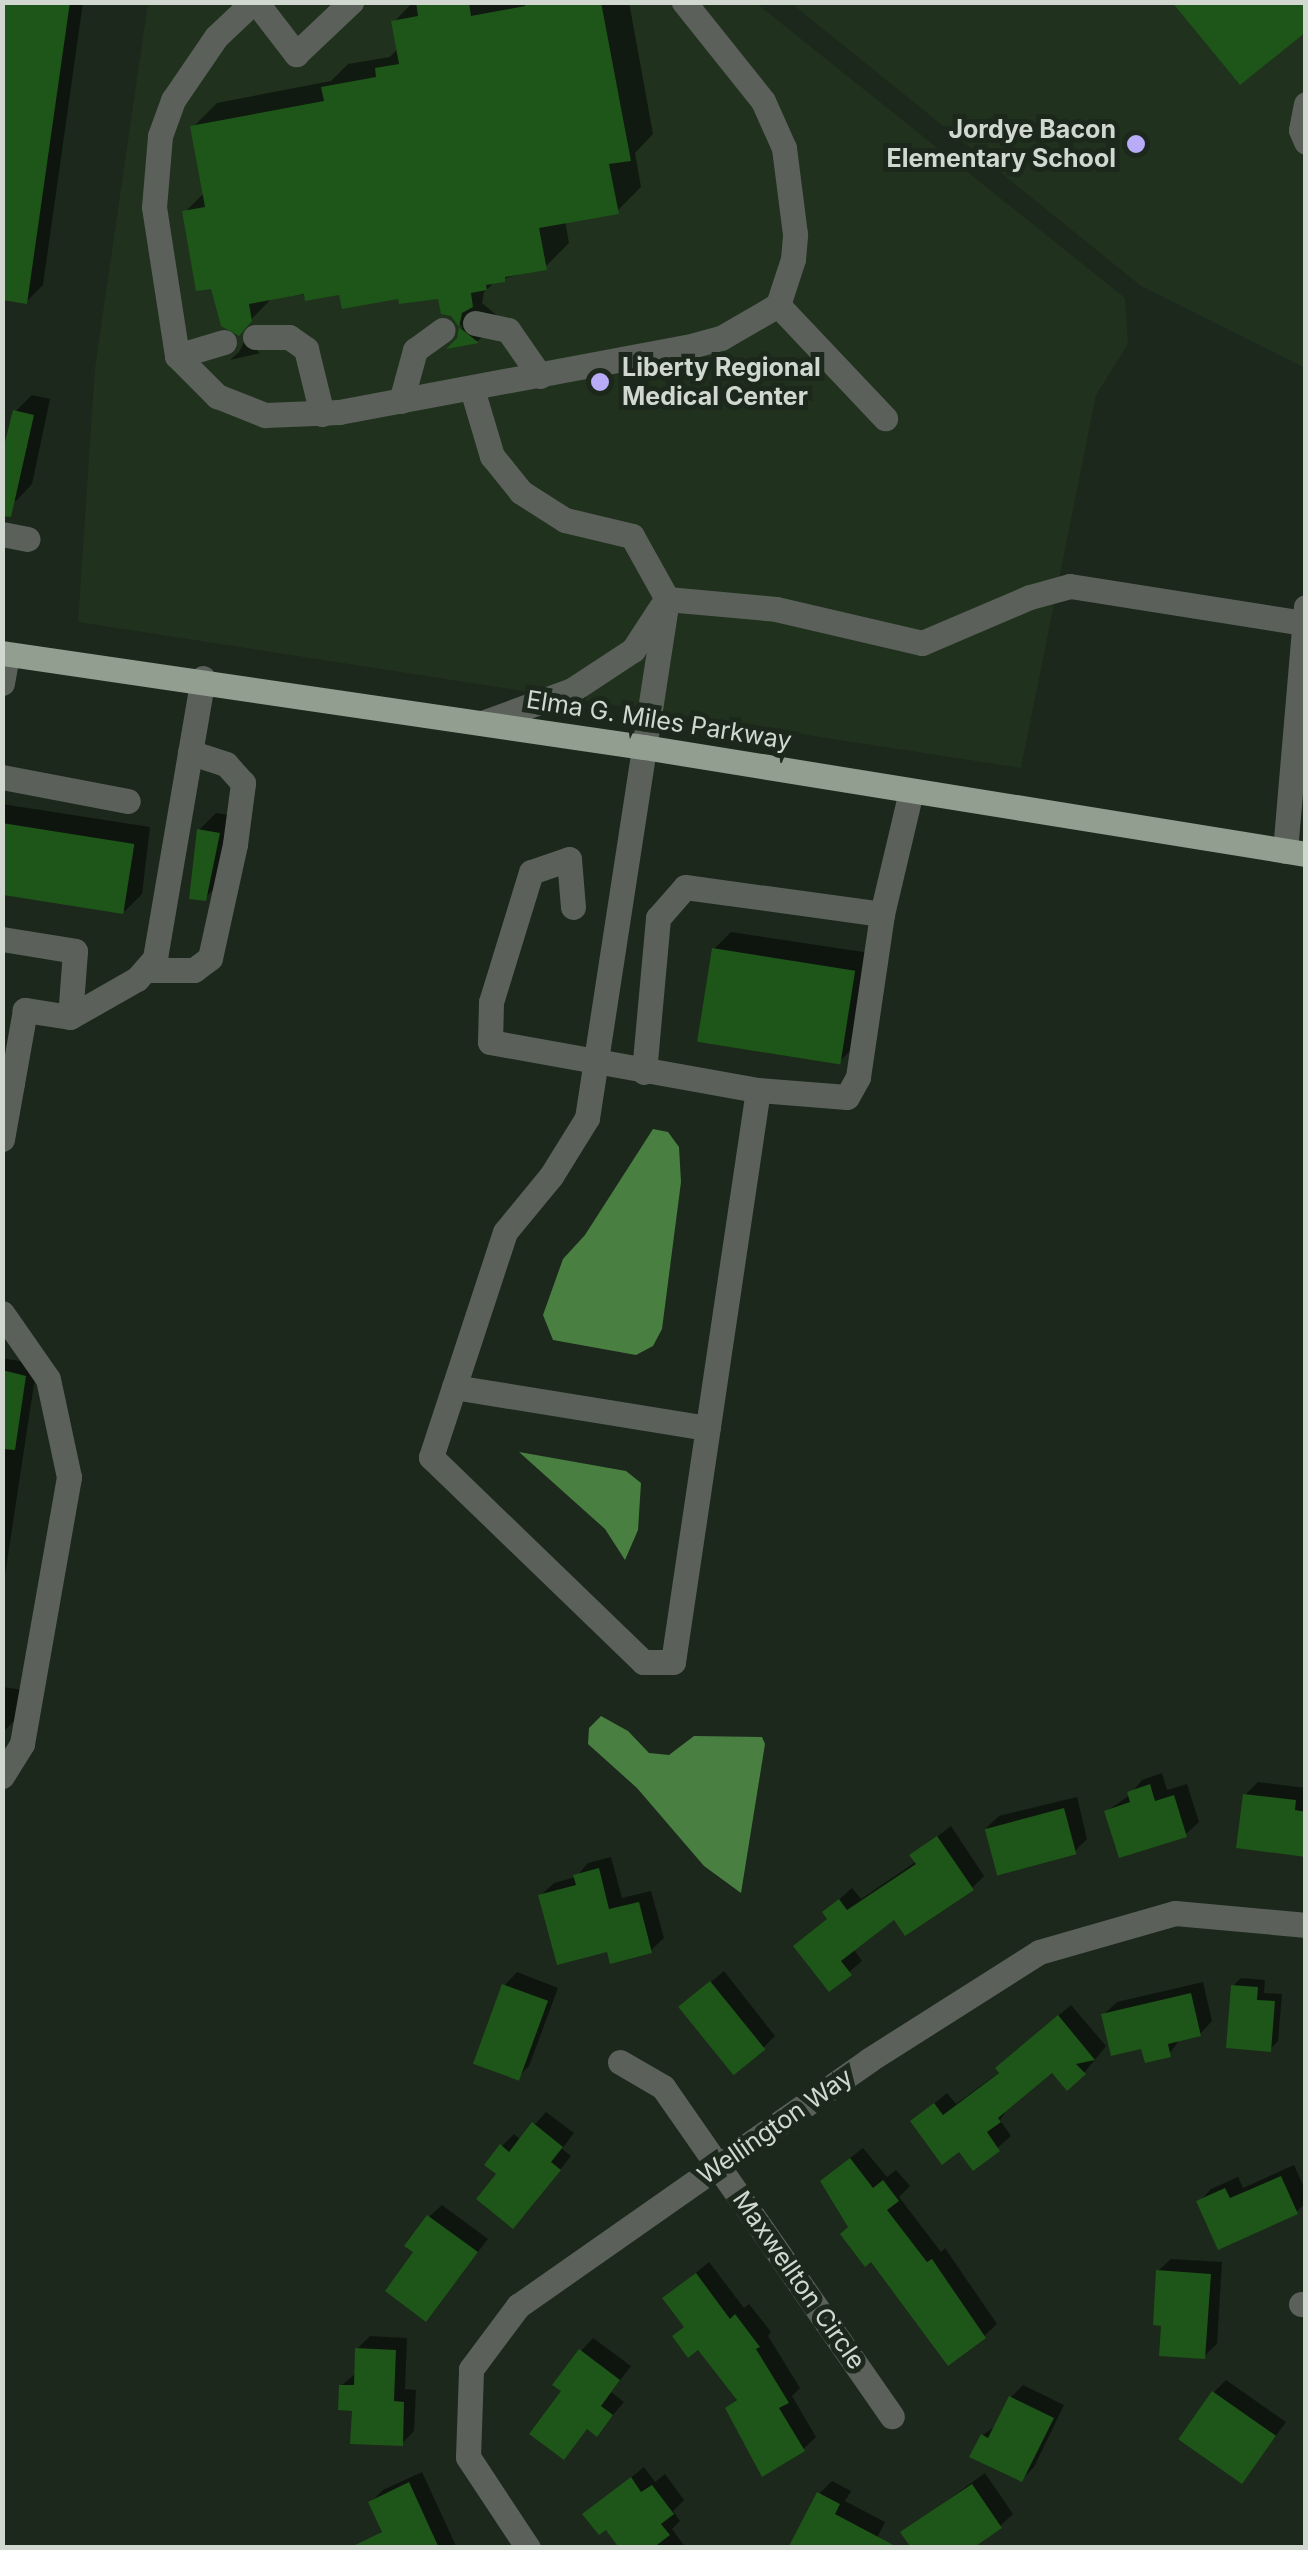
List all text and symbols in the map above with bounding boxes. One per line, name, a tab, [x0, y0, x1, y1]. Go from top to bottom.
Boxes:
place label: Jordye Bacon Elementary School	[886, 115, 1116, 174]
marker: Jordye Bacon Elementary School	[1125, 133, 1147, 155]
place label: Liberty Regional Medical Center	[622, 353, 821, 412]
marker: Liberty Regional Medical Center	[587, 369, 613, 395]
street label: Elma G. Miles Parkway	[524, 684, 794, 756]
street label: Wellington Way	[692, 2062, 858, 2190]
street label: Maxwellton Circle	[726, 2185, 872, 2375]

